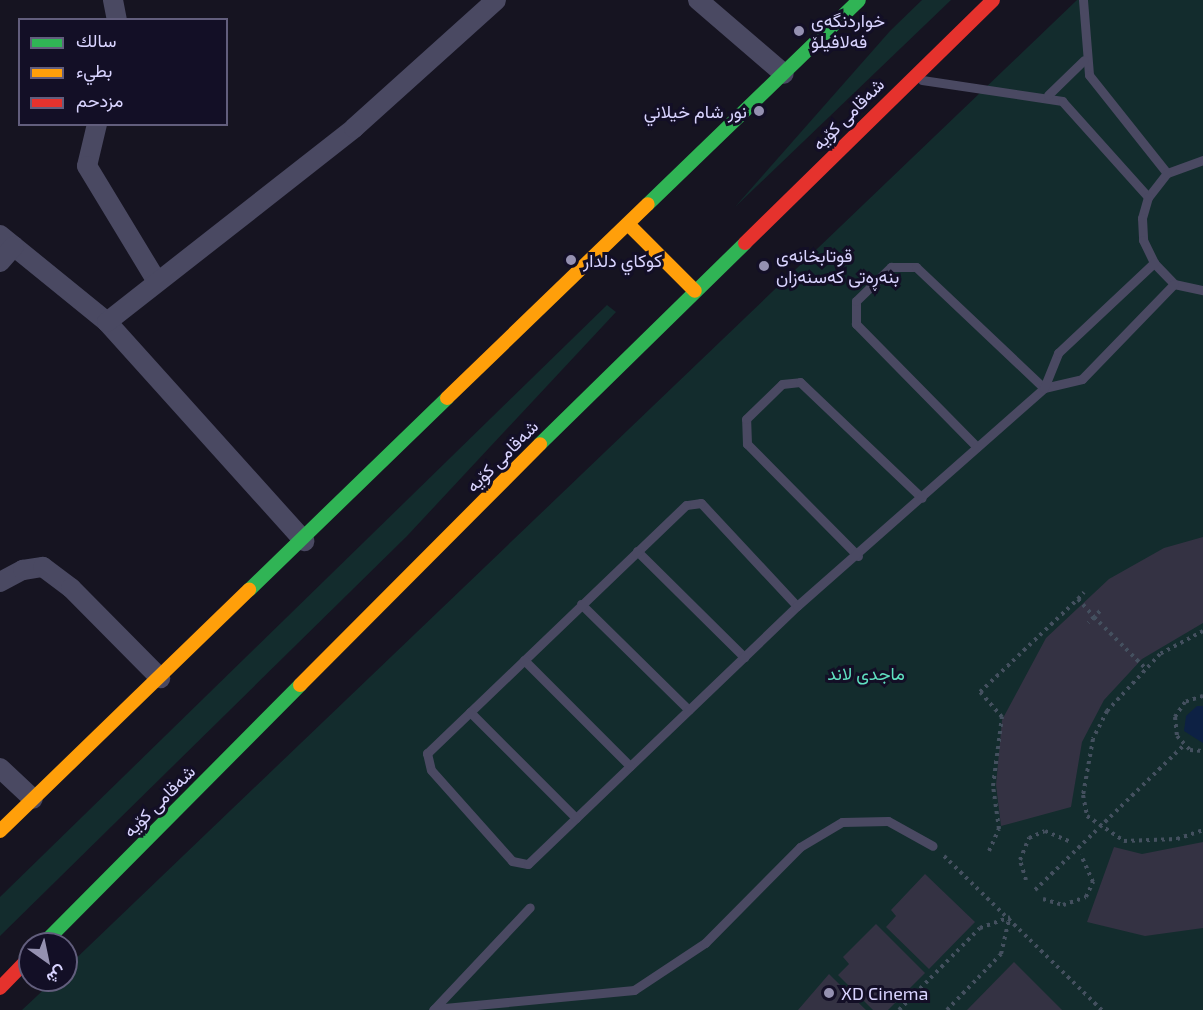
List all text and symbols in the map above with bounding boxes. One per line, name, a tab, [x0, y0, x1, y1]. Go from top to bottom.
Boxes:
place label: خواردنگەی فەلافیلۆ	[811, 10, 885, 52]
legend	[18, 18, 228, 126]
marker: خواردنگەی فەلافیلۆ	[792, 24, 806, 38]
text: سالك	[76, 29, 116, 51]
text: بطيء	[76, 59, 112, 81]
street label: شەقامی کۆیە	[807, 73, 889, 155]
text: مزدحم	[76, 89, 123, 111]
place label: نور شام خيلاني	[644, 100, 747, 122]
marker: نور شام خيلاني	[752, 104, 766, 118]
place label: قوتابخانەی بنەڕەتی کەسنەزان	[776, 245, 899, 288]
place label: كوكاي دلدار	[583, 249, 662, 271]
marker: كوكاي دلدار	[564, 253, 578, 267]
marker: قوتابخانەی بنەڕەتی کەسنەزان	[757, 259, 771, 273]
street label: شەقامی کۆیە	[461, 415, 543, 497]
park label: ماجدی لاند	[827, 662, 905, 684]
street label: شەقامی کۆیە	[118, 760, 200, 842]
north arrow	[18, 932, 78, 992]
text: ش	[44, 963, 70, 989]
place label: XD Cinema	[841, 982, 928, 1004]
marker: XD Cinema	[822, 986, 836, 1000]

